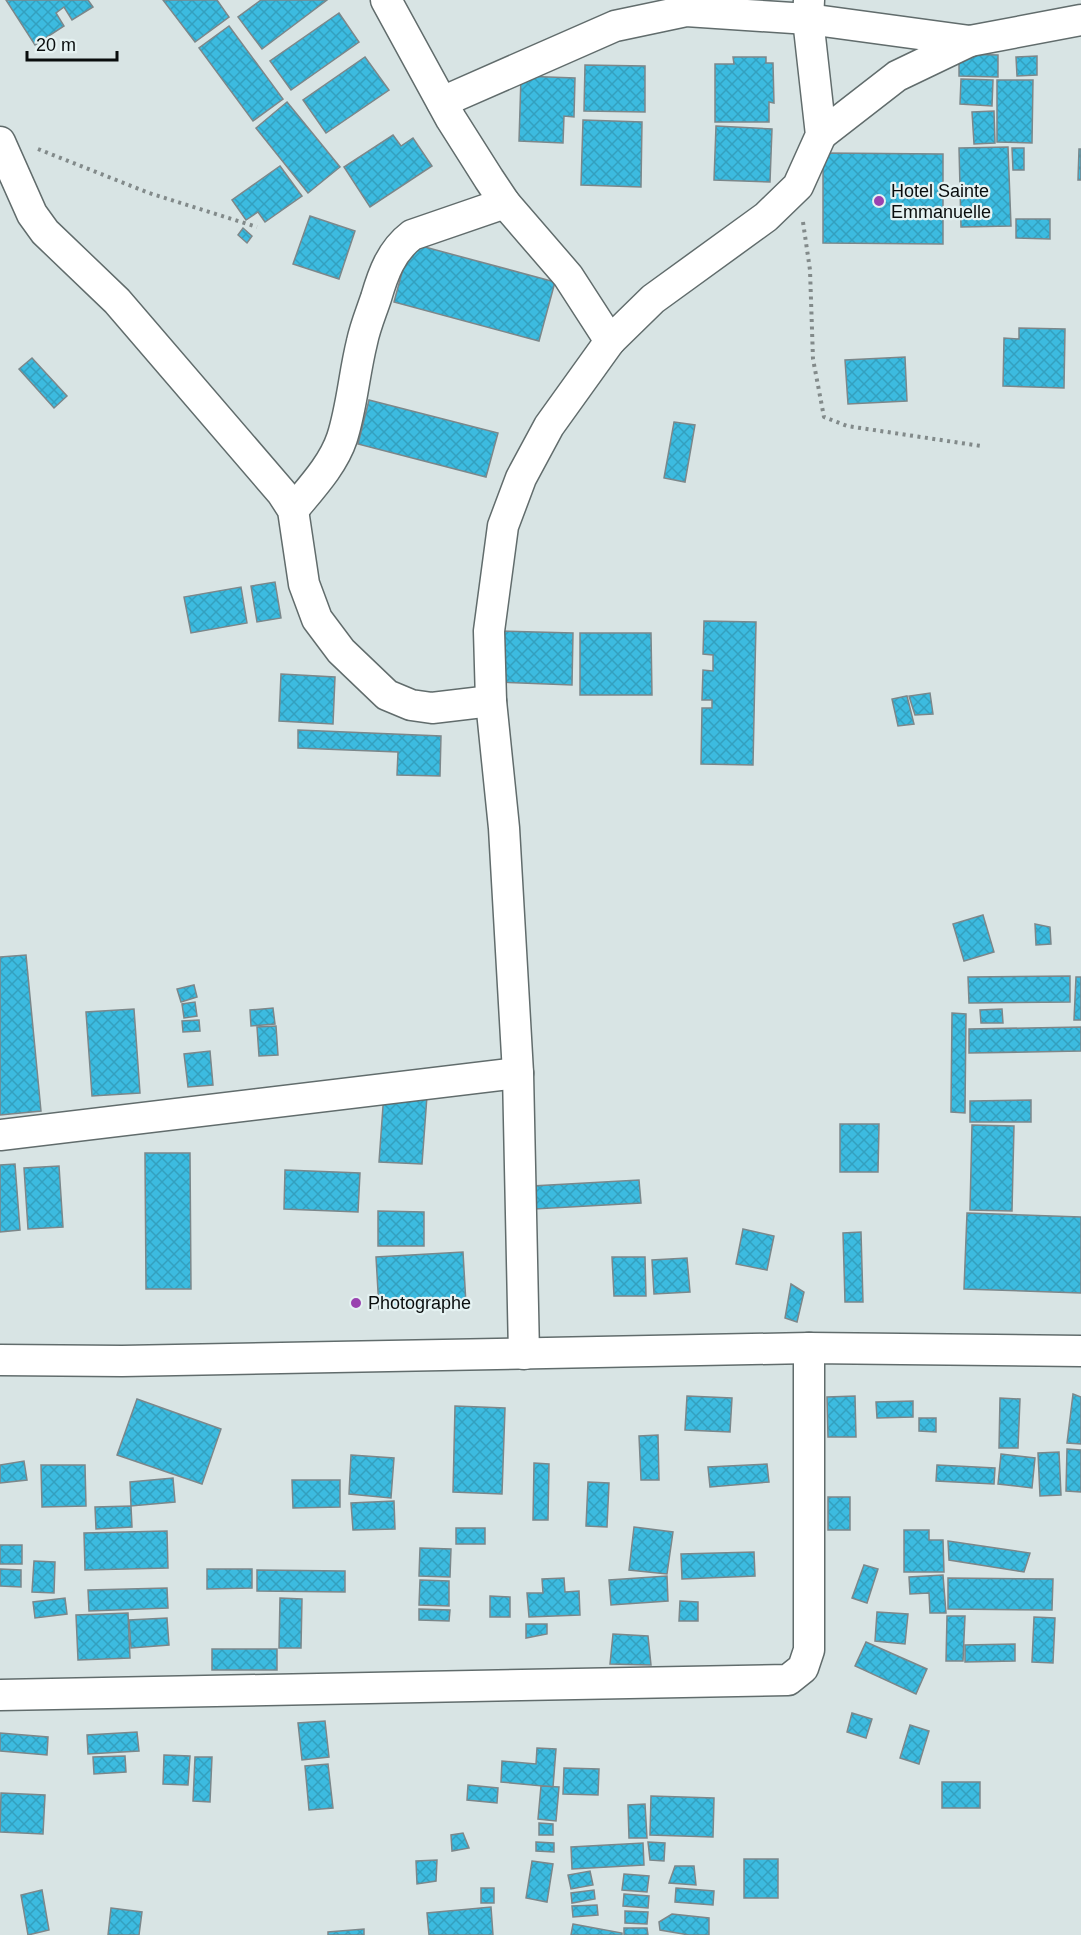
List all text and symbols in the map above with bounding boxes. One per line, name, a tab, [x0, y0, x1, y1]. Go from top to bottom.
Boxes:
scale bar	[27, 24, 117, 62]
text: 20 m	[36, 35, 76, 55]
place label: Hotel Sainte Emmanuelle	[891, 181, 991, 222]
marker: Hotel Sainte Emmanuelle	[872, 194, 886, 208]
place label: Photographe	[368, 1293, 471, 1313]
marker: Photographe	[349, 1296, 363, 1310]

